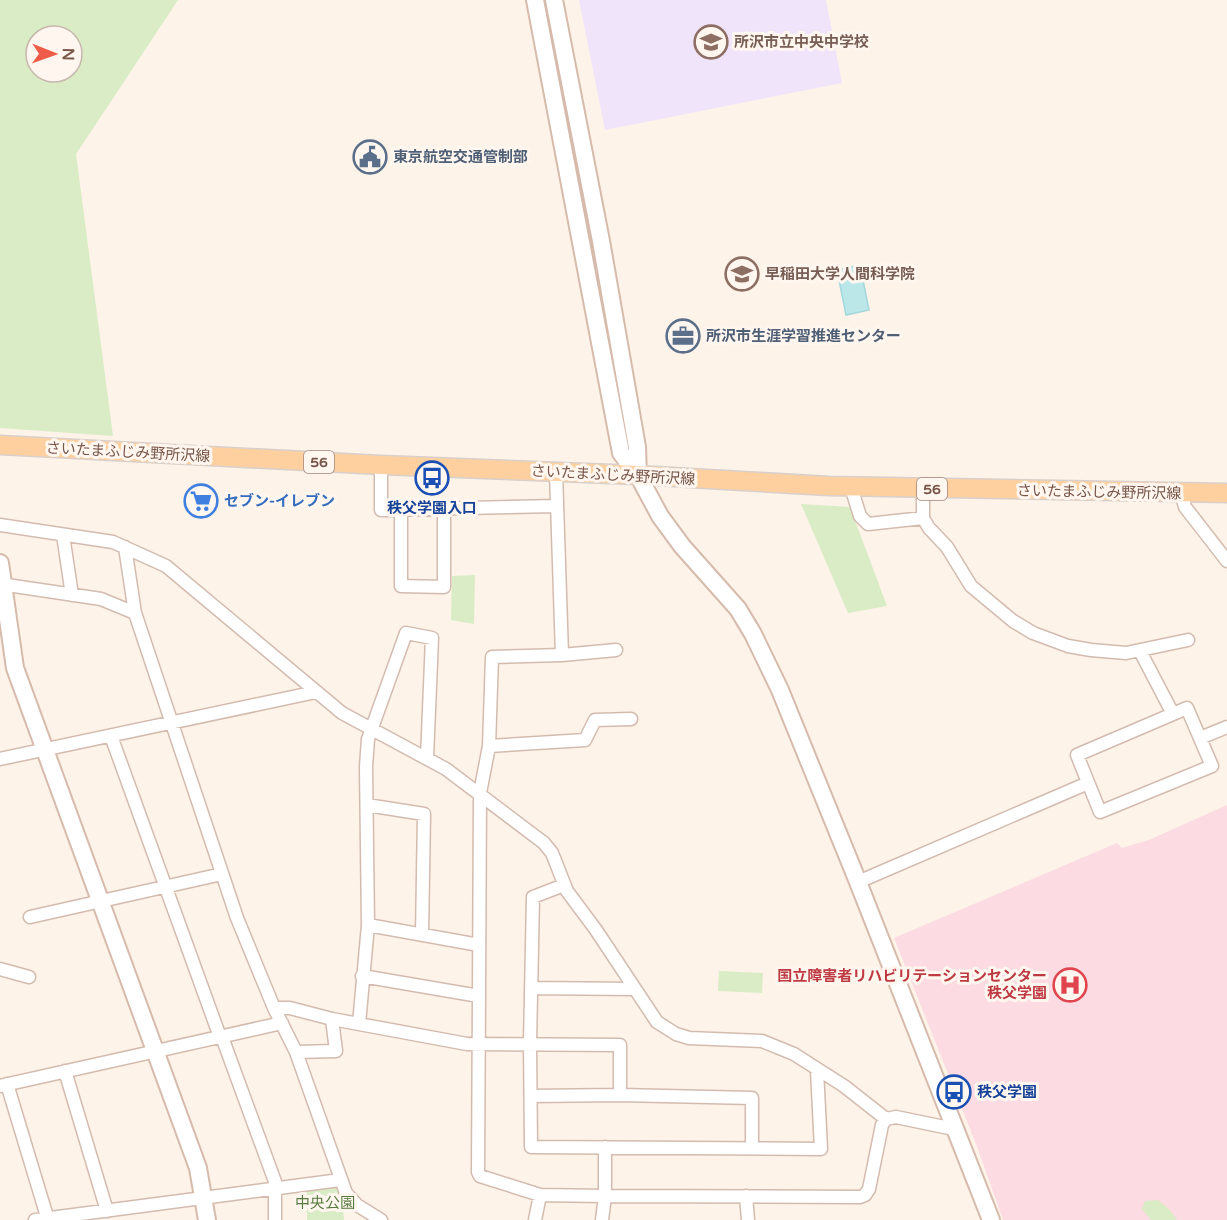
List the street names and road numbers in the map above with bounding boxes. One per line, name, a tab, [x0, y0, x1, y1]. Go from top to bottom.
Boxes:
street label: さいたまふじみ野所沢線	[45, 439, 211, 465]
road number: 56	[304, 451, 334, 473]
street label: さいたまふじみ野所沢線	[530, 462, 696, 488]
road number: 56	[917, 478, 947, 500]
street label: さいたまふじみ野所沢線	[1017, 482, 1181, 502]

